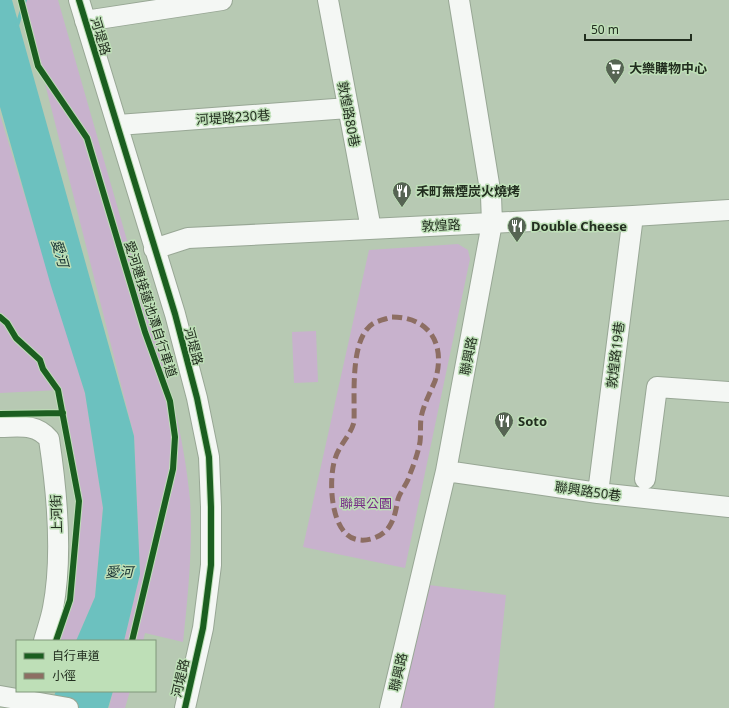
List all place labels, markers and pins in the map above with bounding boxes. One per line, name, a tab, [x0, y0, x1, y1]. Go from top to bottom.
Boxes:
supermarket icon: 大樂購物中心	[604, 57, 626, 85]
place label: 大樂購物中心	[629, 59, 707, 77]
restaurant icon: 禾町無煙炭火燒烤	[391, 180, 413, 208]
place label: 禾町無煙炭火燒烤	[416, 182, 520, 200]
restaurant icon: Double Cheese	[506, 215, 528, 243]
place label: Double Cheese	[531, 217, 627, 235]
restaurant icon: Soto	[493, 410, 515, 438]
place label: Soto	[518, 412, 547, 430]

